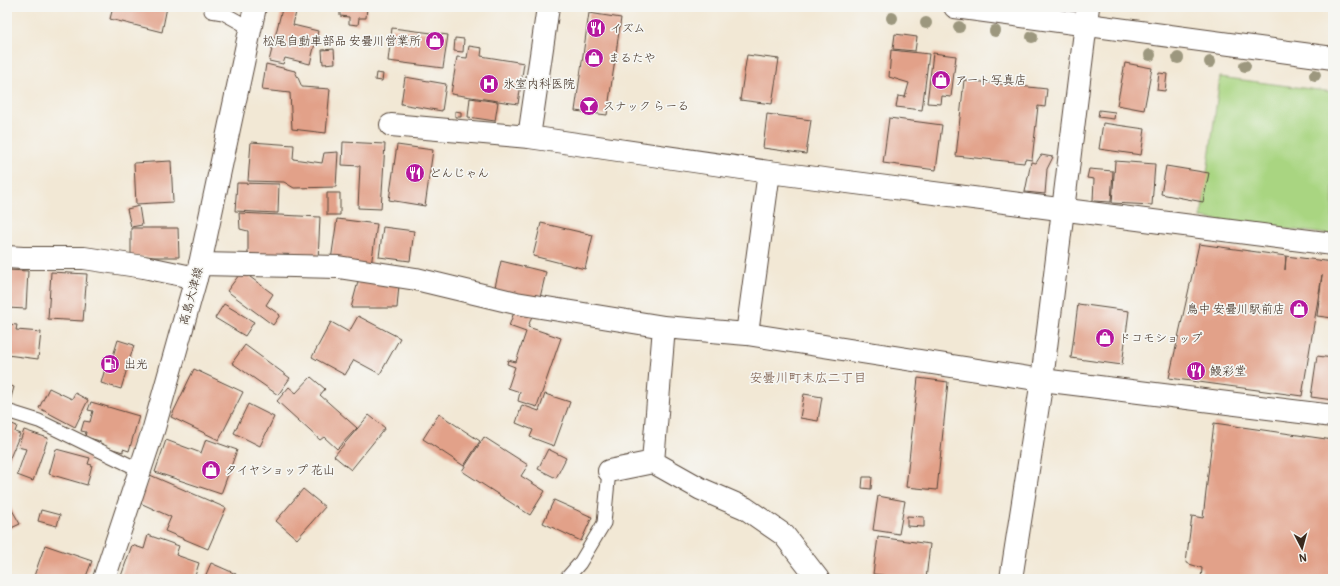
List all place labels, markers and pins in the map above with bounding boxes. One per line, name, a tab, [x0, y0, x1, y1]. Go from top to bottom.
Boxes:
restaurant icon: イズム	[585, 17, 607, 39]
place label: イズム	[610, 21, 646, 36]
shop icon: 松尾自動車部品 安曇川営業所	[424, 30, 446, 52]
place label: 松尾自動車部品 安曇川営業所	[262, 34, 421, 49]
shop icon: まるたや	[583, 47, 605, 69]
place label: まるたや	[608, 51, 656, 66]
shop icon: アート写真店	[930, 69, 952, 91]
hospital icon: 氷室内科医院	[478, 73, 500, 95]
place label: アート写真店	[955, 73, 1027, 88]
place label: 氷室内科医院	[503, 77, 575, 92]
bar icon: スナック らーる	[578, 95, 600, 117]
place label: スナック らーる	[603, 99, 689, 114]
restaurant icon: どんじゃん	[404, 162, 426, 184]
place label: どんじゃん	[429, 166, 489, 181]
shop icon: 鳥中 安曇川駅前店	[1288, 298, 1310, 320]
place label: 鳥中 安曇川駅前店	[1186, 302, 1285, 317]
shop icon: ドコモショップ	[1094, 327, 1116, 349]
place label: ドコモショップ	[1119, 331, 1203, 346]
fuel station icon: 出光	[99, 353, 121, 375]
place label: 出光	[124, 357, 148, 372]
restaurant icon: 鰻彩堂	[1185, 360, 1207, 382]
place label: 鰻彩堂	[1210, 364, 1246, 379]
shop icon: タイヤショップ 花山	[200, 459, 222, 481]
place label: タイヤショップ 花山	[225, 463, 335, 478]

